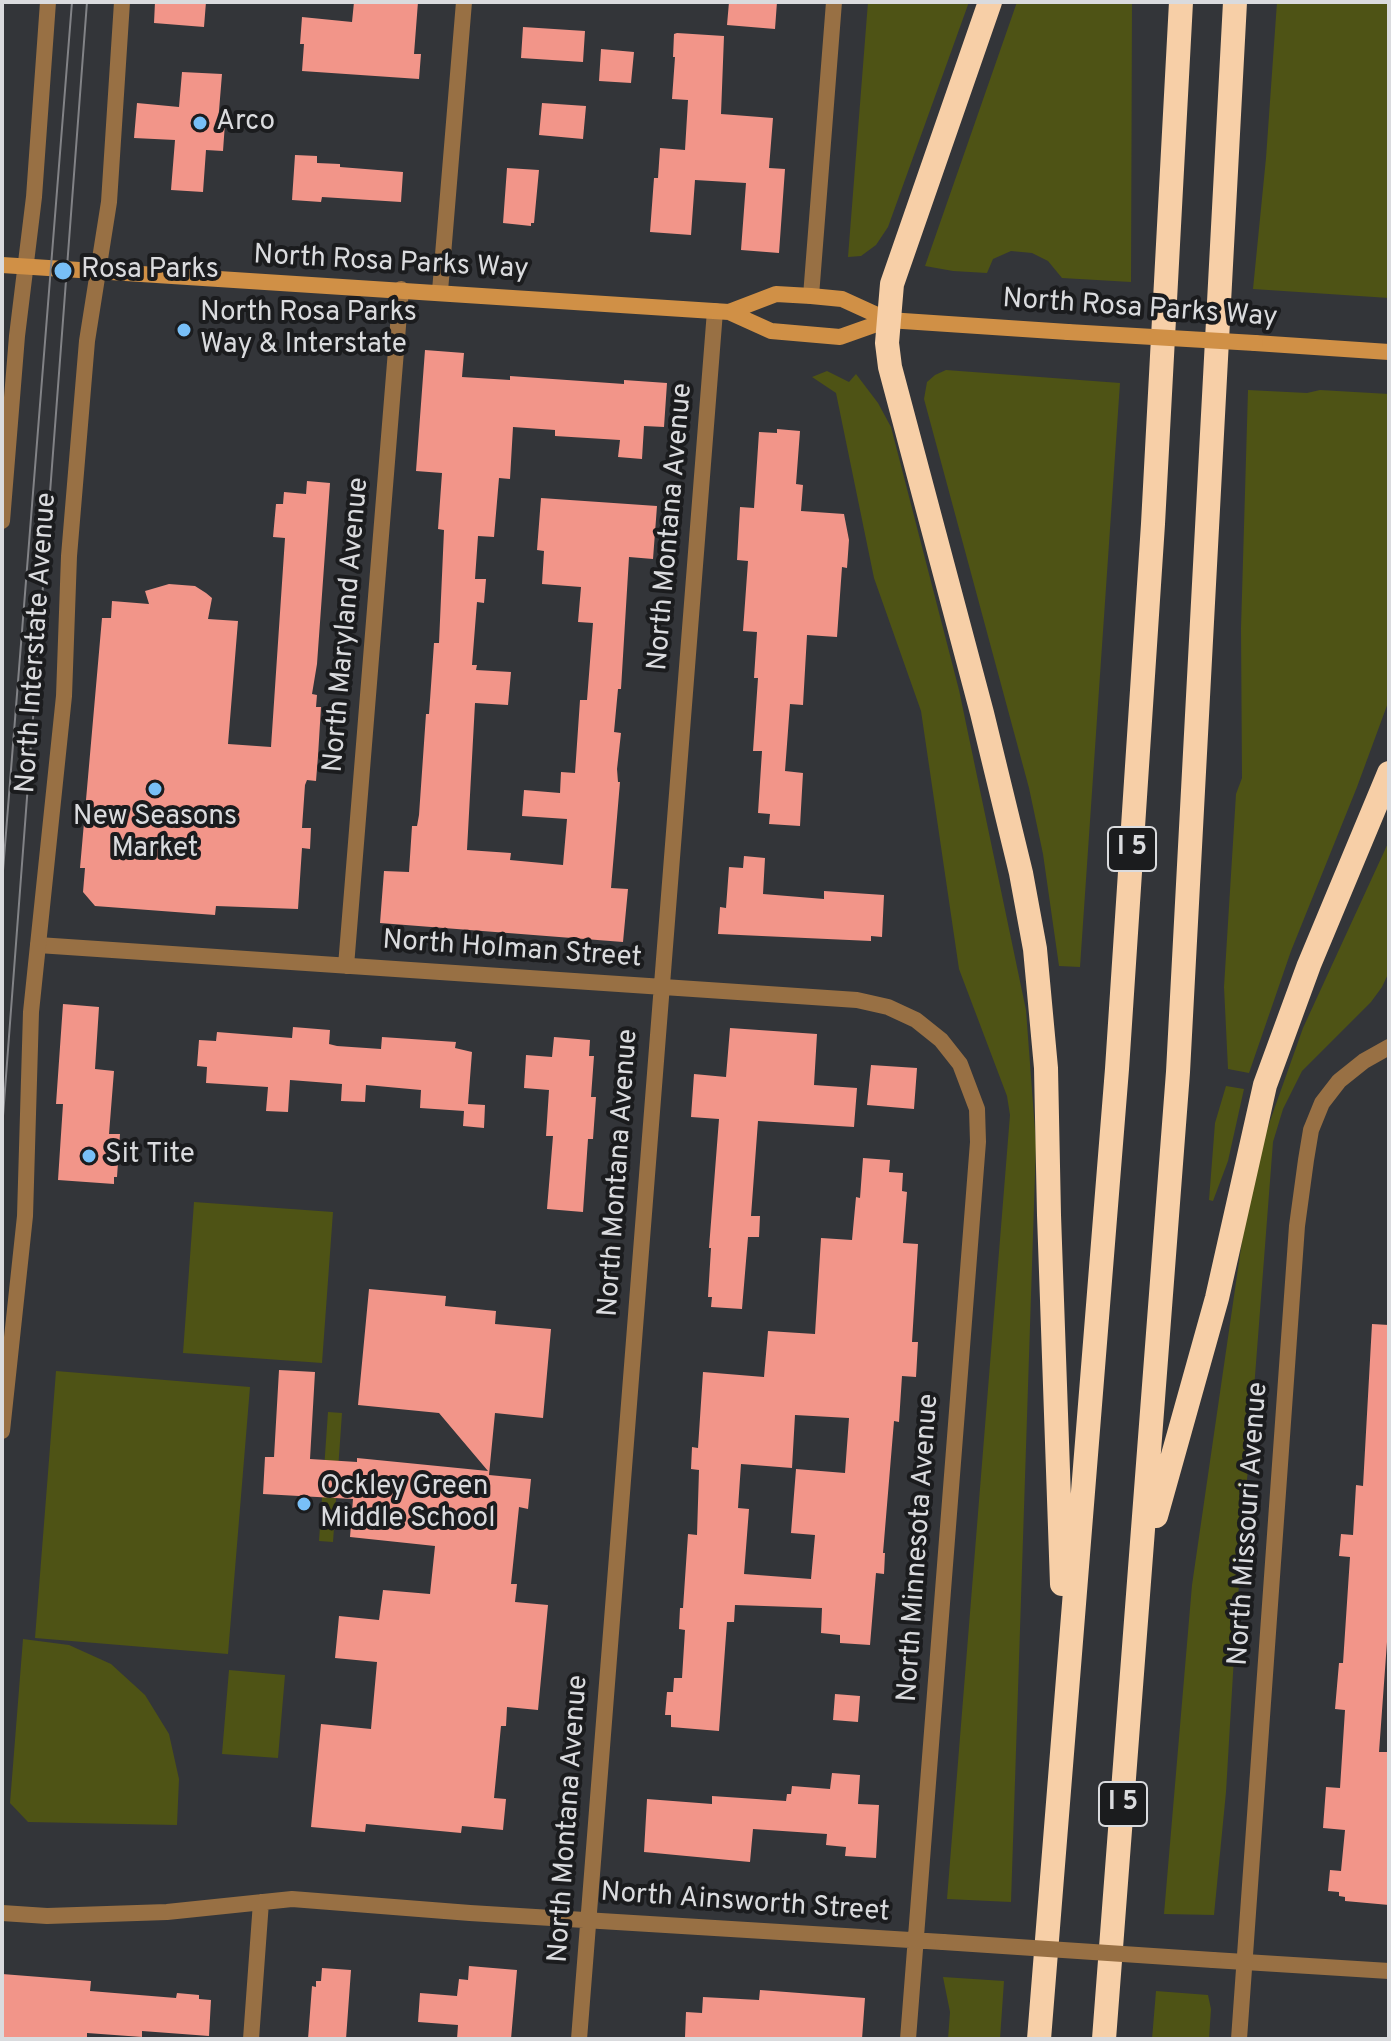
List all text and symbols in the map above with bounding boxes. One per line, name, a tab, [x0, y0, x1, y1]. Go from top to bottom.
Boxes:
place label: Arco	[216, 106, 275, 140]
marker: Arco	[191, 114, 209, 132]
street label: North Rosa Parks Way	[252, 240, 530, 288]
place label: Rosa Parks	[81, 254, 219, 288]
marker: Rosa Parks	[52, 260, 74, 282]
street label: North Rosa Parks Way	[1001, 284, 1279, 336]
place label: North Rosa Parks Way & Interstate	[200, 297, 417, 363]
marker: North Rosa Parks Way & Interstate	[175, 321, 193, 339]
street label: North Montana Avenue	[643, 382, 701, 672]
street label: North Maryland Avenue	[318, 476, 378, 774]
street label: North Interstate Avenue	[11, 491, 65, 795]
marker: New Seasons Market	[146, 780, 164, 798]
place label: New Seasons Market	[73, 801, 237, 867]
road number: I 5	[1108, 827, 1156, 871]
street label: North Holman Street	[381, 925, 643, 977]
street label: North Montana Avenue	[593, 1028, 647, 1318]
place label: Sit Tite	[105, 1139, 195, 1173]
marker: Sit Tite	[80, 1147, 98, 1165]
street label: North Missouri Avenue	[1223, 1381, 1277, 1667]
street label: North Minnesota Avenue	[892, 1393, 948, 1703]
place label: Ockley Green Middle School	[320, 1471, 496, 1537]
marker: Ockley Green Middle School	[295, 1495, 313, 1513]
street label: North Montana Avenue	[543, 1674, 597, 1964]
road number: I 5	[1099, 1782, 1147, 1826]
street label: North Ainsworth Street	[599, 1877, 891, 1931]

